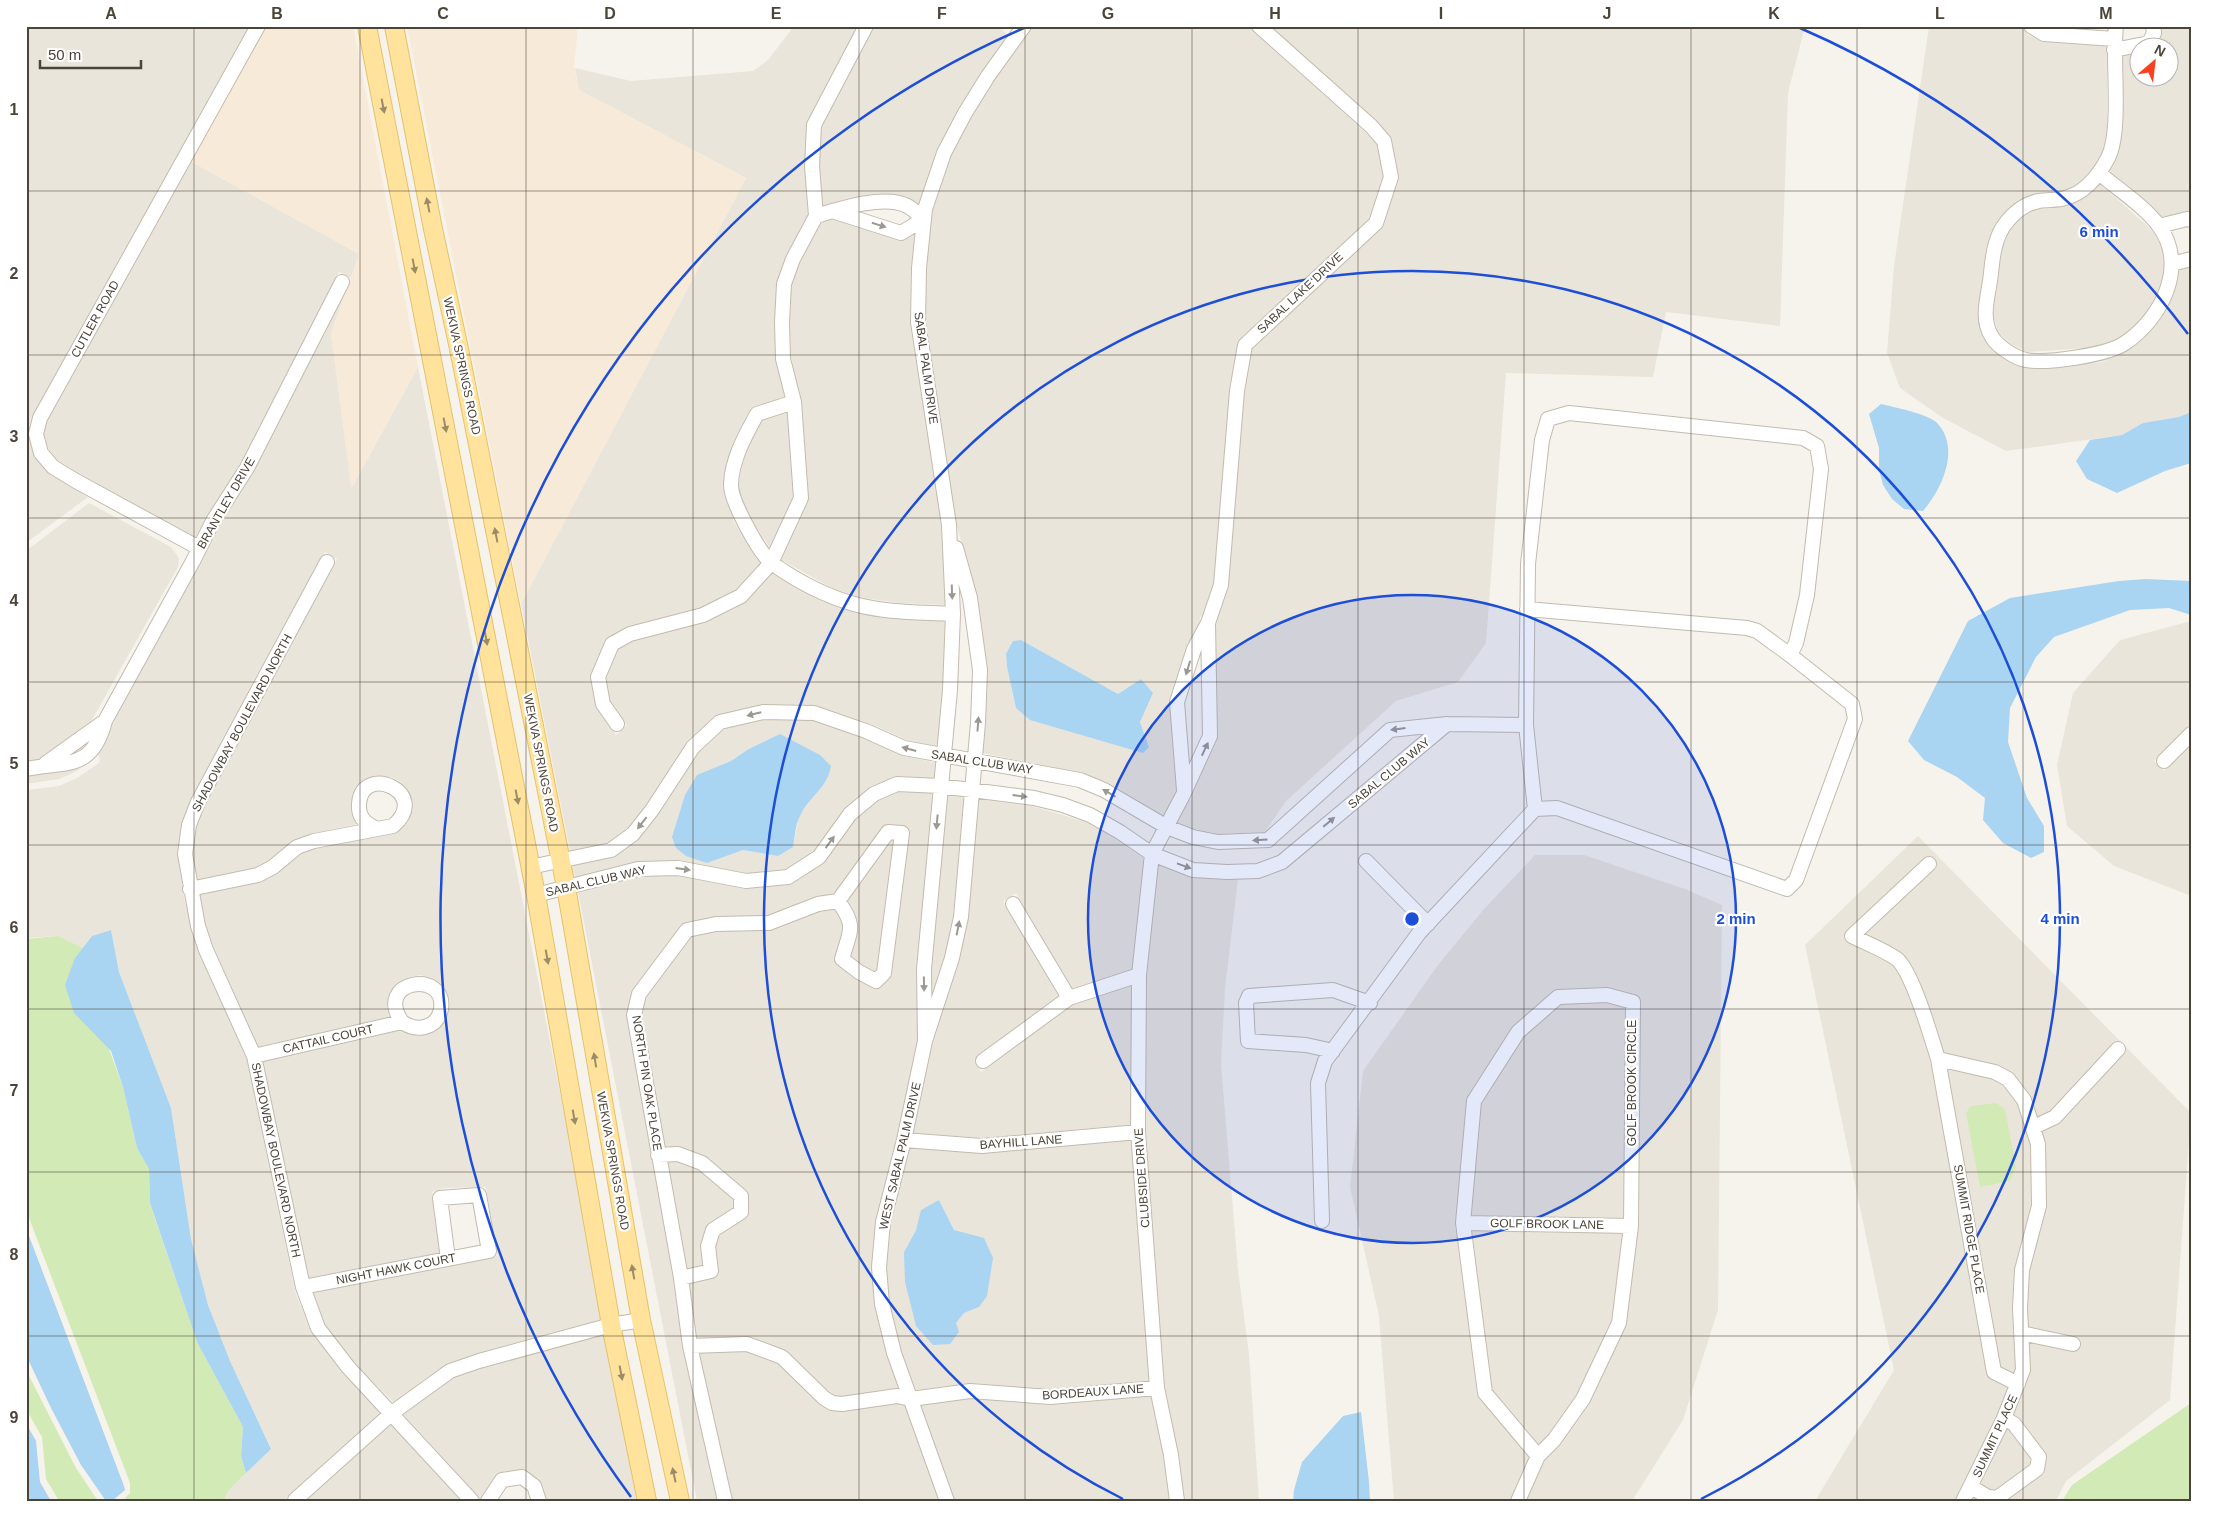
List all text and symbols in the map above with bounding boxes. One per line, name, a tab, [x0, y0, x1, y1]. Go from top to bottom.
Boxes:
text: A	[105, 5, 117, 22]
text: B	[271, 5, 283, 22]
text: C	[437, 5, 449, 22]
text: D	[604, 5, 616, 22]
text: E	[771, 5, 782, 22]
text: F	[937, 5, 947, 22]
text: G	[1102, 5, 1114, 22]
text: H	[1269, 5, 1281, 22]
text: I	[1439, 5, 1443, 22]
text: J	[1603, 5, 1611, 22]
text: K	[1768, 5, 1780, 22]
text: L	[1935, 5, 1945, 22]
text: M	[2099, 5, 2113, 22]
scale bar	[40, 38, 141, 70]
north arrow	[2130, 38, 2180, 88]
text: N	[2152, 41, 2168, 60]
text: 50 m	[48, 46, 81, 63]
one-way arrow	[379, 99, 387, 115]
text: 1	[10, 101, 19, 118]
one-way arrow	[424, 196, 432, 212]
one-way arrow	[872, 222, 887, 230]
text: 6 min	[2079, 223, 2119, 240]
street label: SABAL LAKE DRIVE	[1254, 250, 1346, 336]
one-way arrow	[410, 258, 418, 273]
text: 2	[10, 265, 19, 282]
street label: CUTLER ROAD	[68, 278, 122, 360]
street label: WEKIVA SPRINGS ROAD	[441, 296, 484, 436]
street label: SABAL PALM DRIVE	[911, 311, 941, 425]
one-way arrow	[441, 418, 449, 434]
text: 3	[10, 428, 19, 445]
street label: BRANTLEY DRIVE	[194, 455, 258, 551]
one-way arrow	[492, 528, 500, 543]
one-way arrow	[948, 584, 956, 600]
text: 4	[10, 592, 19, 609]
one-way arrow	[482, 630, 490, 646]
street label: SHADOWBAY BOULEVARD NORTH	[189, 632, 295, 814]
one-way arrow	[1184, 660, 1191, 675]
street label: WEKIVA SPRINGS ROAD	[521, 693, 561, 834]
one-way arrow	[746, 710, 761, 718]
one-way arrow	[974, 716, 982, 732]
one-way arrow	[1390, 725, 1406, 733]
street label: SABAL CLUB WAY	[1345, 735, 1433, 811]
one-way arrow	[1201, 742, 1209, 756]
one-way arrow	[902, 744, 917, 752]
street label: SABAL CLUB WAY	[930, 747, 1034, 777]
text: 5	[10, 755, 19, 772]
one-way arrow	[1102, 789, 1117, 797]
one-way arrow	[513, 790, 521, 806]
one-way arrow	[1012, 792, 1028, 800]
one-way arrow	[933, 815, 941, 831]
one-way arrow	[637, 816, 648, 829]
one-way arrow	[1323, 817, 1336, 828]
one-way arrow	[825, 835, 835, 849]
one-way arrow	[1252, 836, 1268, 844]
street label: SABAL CLUB WAY	[544, 863, 648, 899]
one-way arrow	[1176, 863, 1191, 870]
one-way arrow	[675, 865, 691, 873]
centre of rings	[1403, 910, 1421, 928]
text: 2 min	[1716, 910, 1756, 927]
text: 4 min	[2040, 910, 2080, 927]
text: 6	[10, 919, 19, 936]
one-way arrow	[955, 919, 963, 935]
one-way arrow	[543, 949, 551, 965]
one-way arrow	[920, 976, 928, 992]
street label: NORTH PIN OAK PLACE	[629, 1014, 665, 1152]
street label: GOLF BROOK CIRCLE	[1625, 1020, 1639, 1146]
street label: CATTAIL COURT	[281, 1022, 375, 1056]
one-way arrow	[591, 1052, 599, 1068]
street label: SHADOWBAY BOULEVARD NORTH	[248, 1061, 304, 1259]
street label: WEST SABAL PALM DRIVE	[876, 1081, 924, 1231]
text: 7	[10, 1082, 19, 1099]
street label: WEKIVA SPRINGS ROAD	[594, 1091, 632, 1232]
one-way arrow	[571, 1110, 579, 1126]
street label: CLUBSIDE DRIVE	[1132, 1128, 1152, 1228]
street label: BAYHILL LANE	[979, 1132, 1063, 1152]
street label: SUMMIT RIDGE PLACE	[1951, 1163, 1987, 1295]
street label: GOLF BROOK LANE	[1490, 1216, 1604, 1232]
text: 8	[10, 1246, 19, 1263]
street label: NIGHT HAWK COURT	[335, 1250, 458, 1287]
one-way arrow	[628, 1264, 636, 1280]
one-way arrow	[617, 1365, 625, 1380]
street label: BORDEAUX LANE	[1042, 1381, 1144, 1403]
street label: SUMMIT PLACE	[1970, 1392, 2020, 1480]
text: 9	[10, 1409, 19, 1426]
one-way arrow	[670, 1466, 678, 1482]

